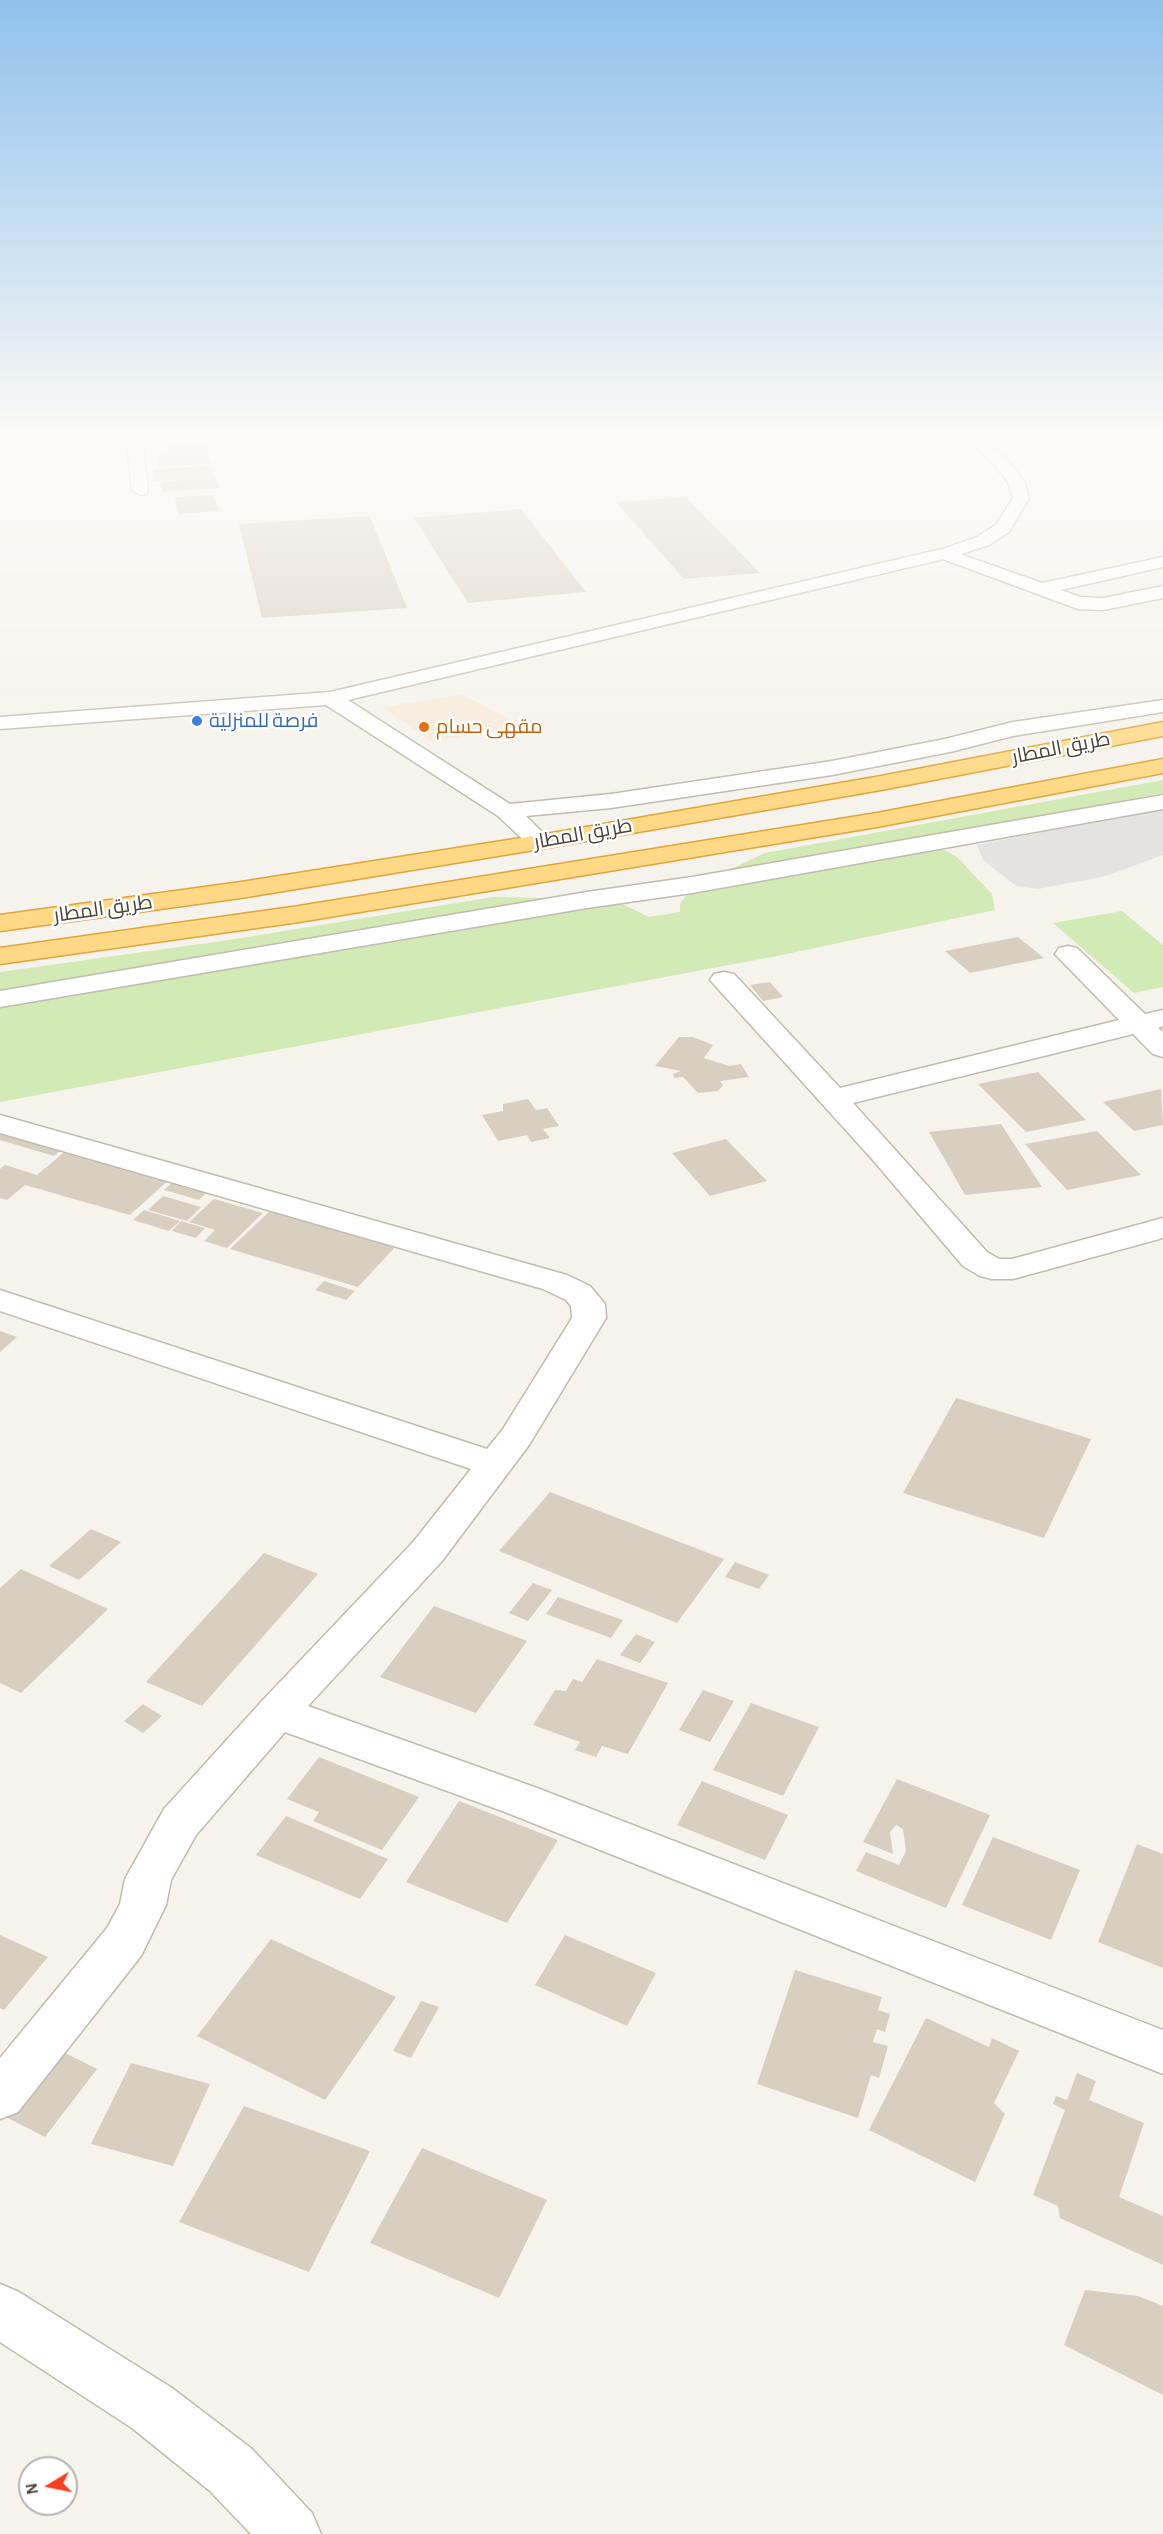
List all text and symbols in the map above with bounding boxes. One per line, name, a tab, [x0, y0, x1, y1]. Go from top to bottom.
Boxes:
place label: فرصة للمنزلية	[209, 709, 318, 733]
marker: فرصة للمنزلية	[190, 714, 204, 728]
place label: مقهى حسام	[436, 715, 543, 739]
marker: مقهى حسام	[417, 720, 431, 734]
street label: طريق المطار	[1010, 727, 1112, 769]
street label: طريق المطار	[532, 814, 634, 854]
street label: طريق المطار	[52, 890, 154, 928]
north arrow	[18, 2456, 78, 2516]
text: N	[23, 2482, 41, 2496]

